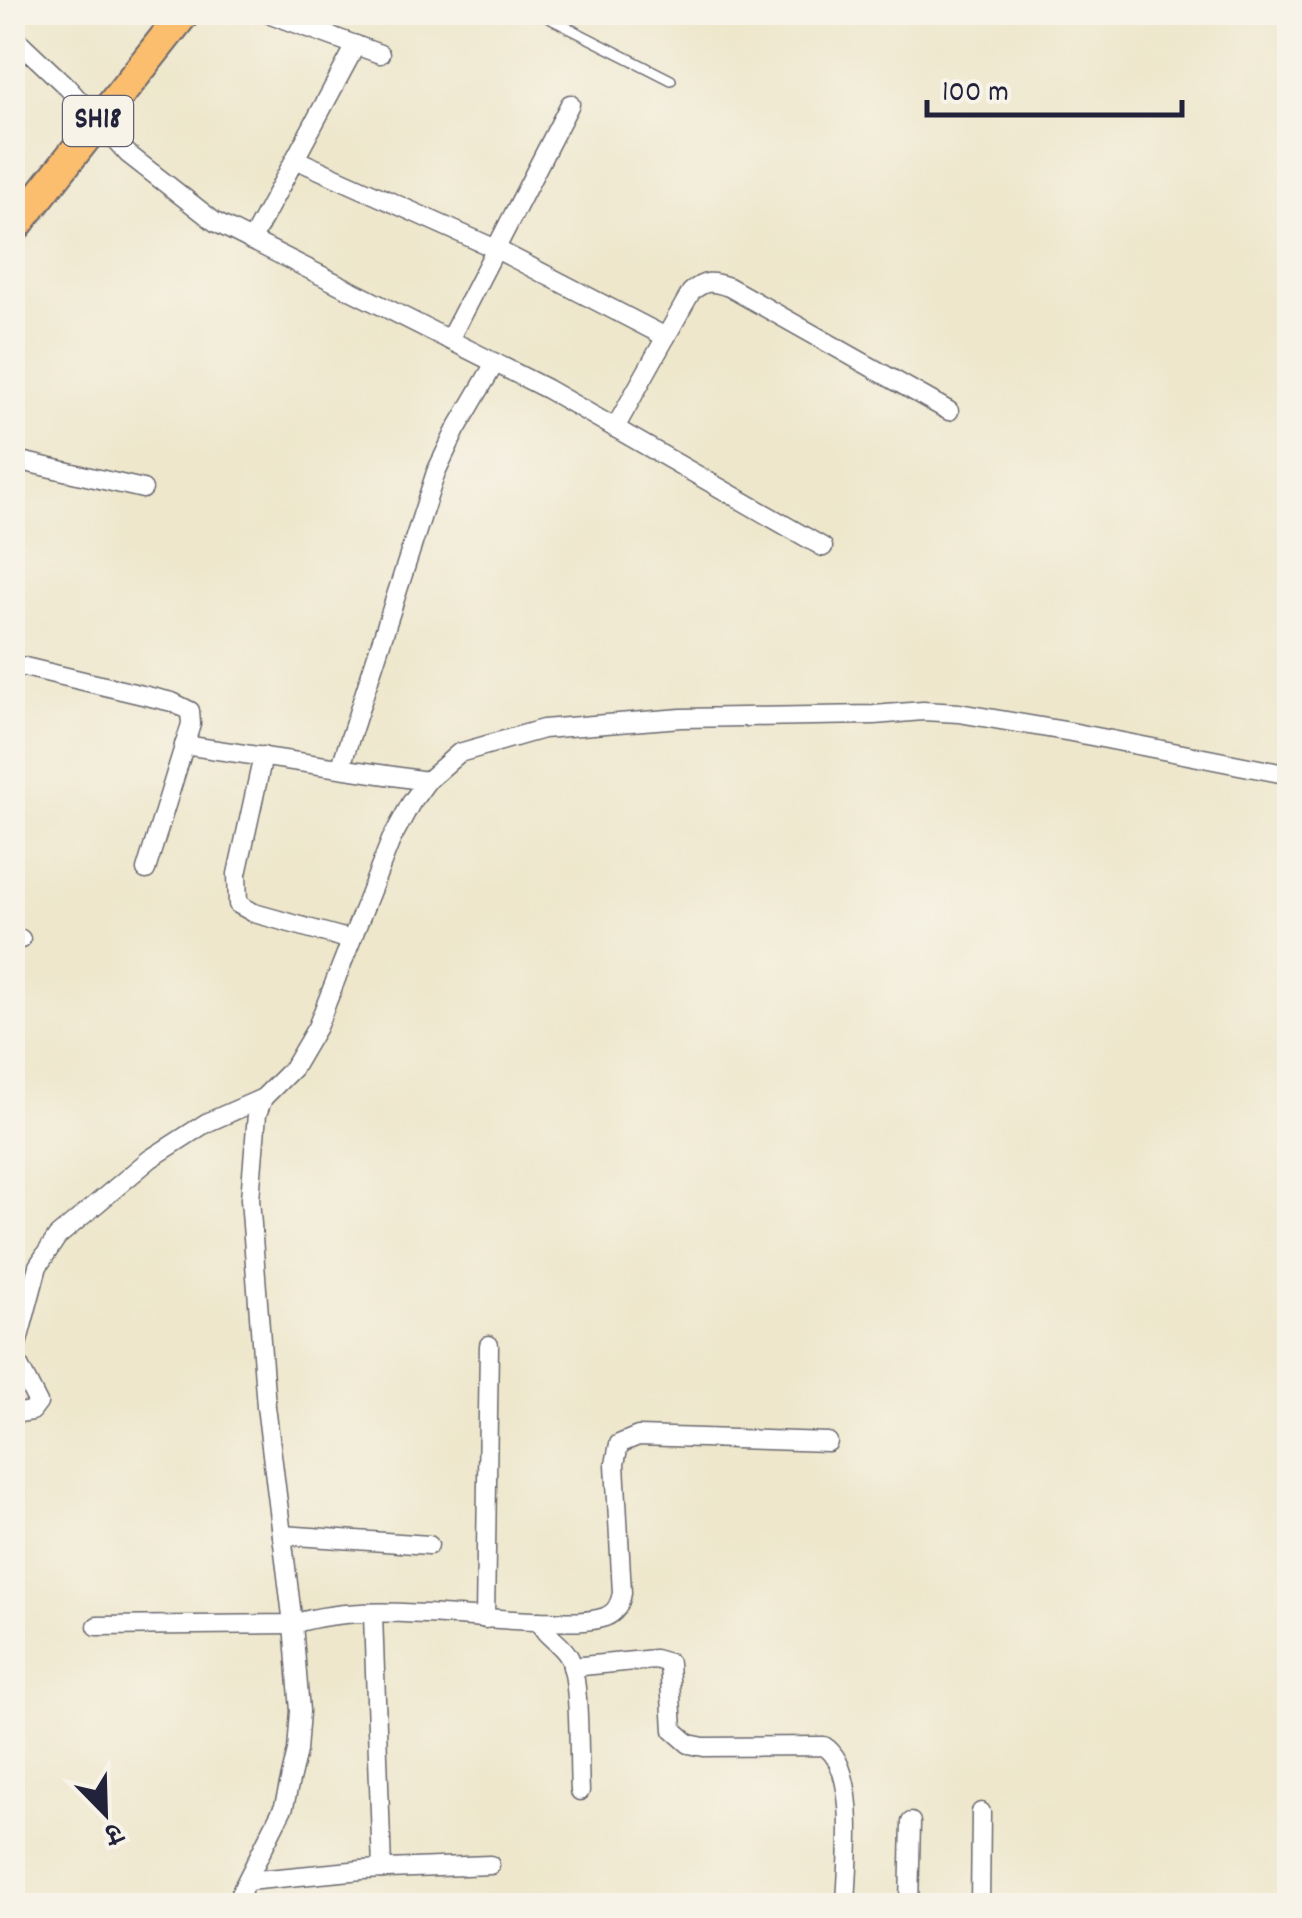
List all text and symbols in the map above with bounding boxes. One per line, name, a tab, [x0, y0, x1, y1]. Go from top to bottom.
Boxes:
scale bar	[927, 55, 1182, 117]
text: 100 m	[942, 73, 1009, 116]
road number: SH18	[63, 96, 133, 146]
north arrow	[55, 1763, 155, 1863]
text: उ	[97, 1810, 129, 1853]

